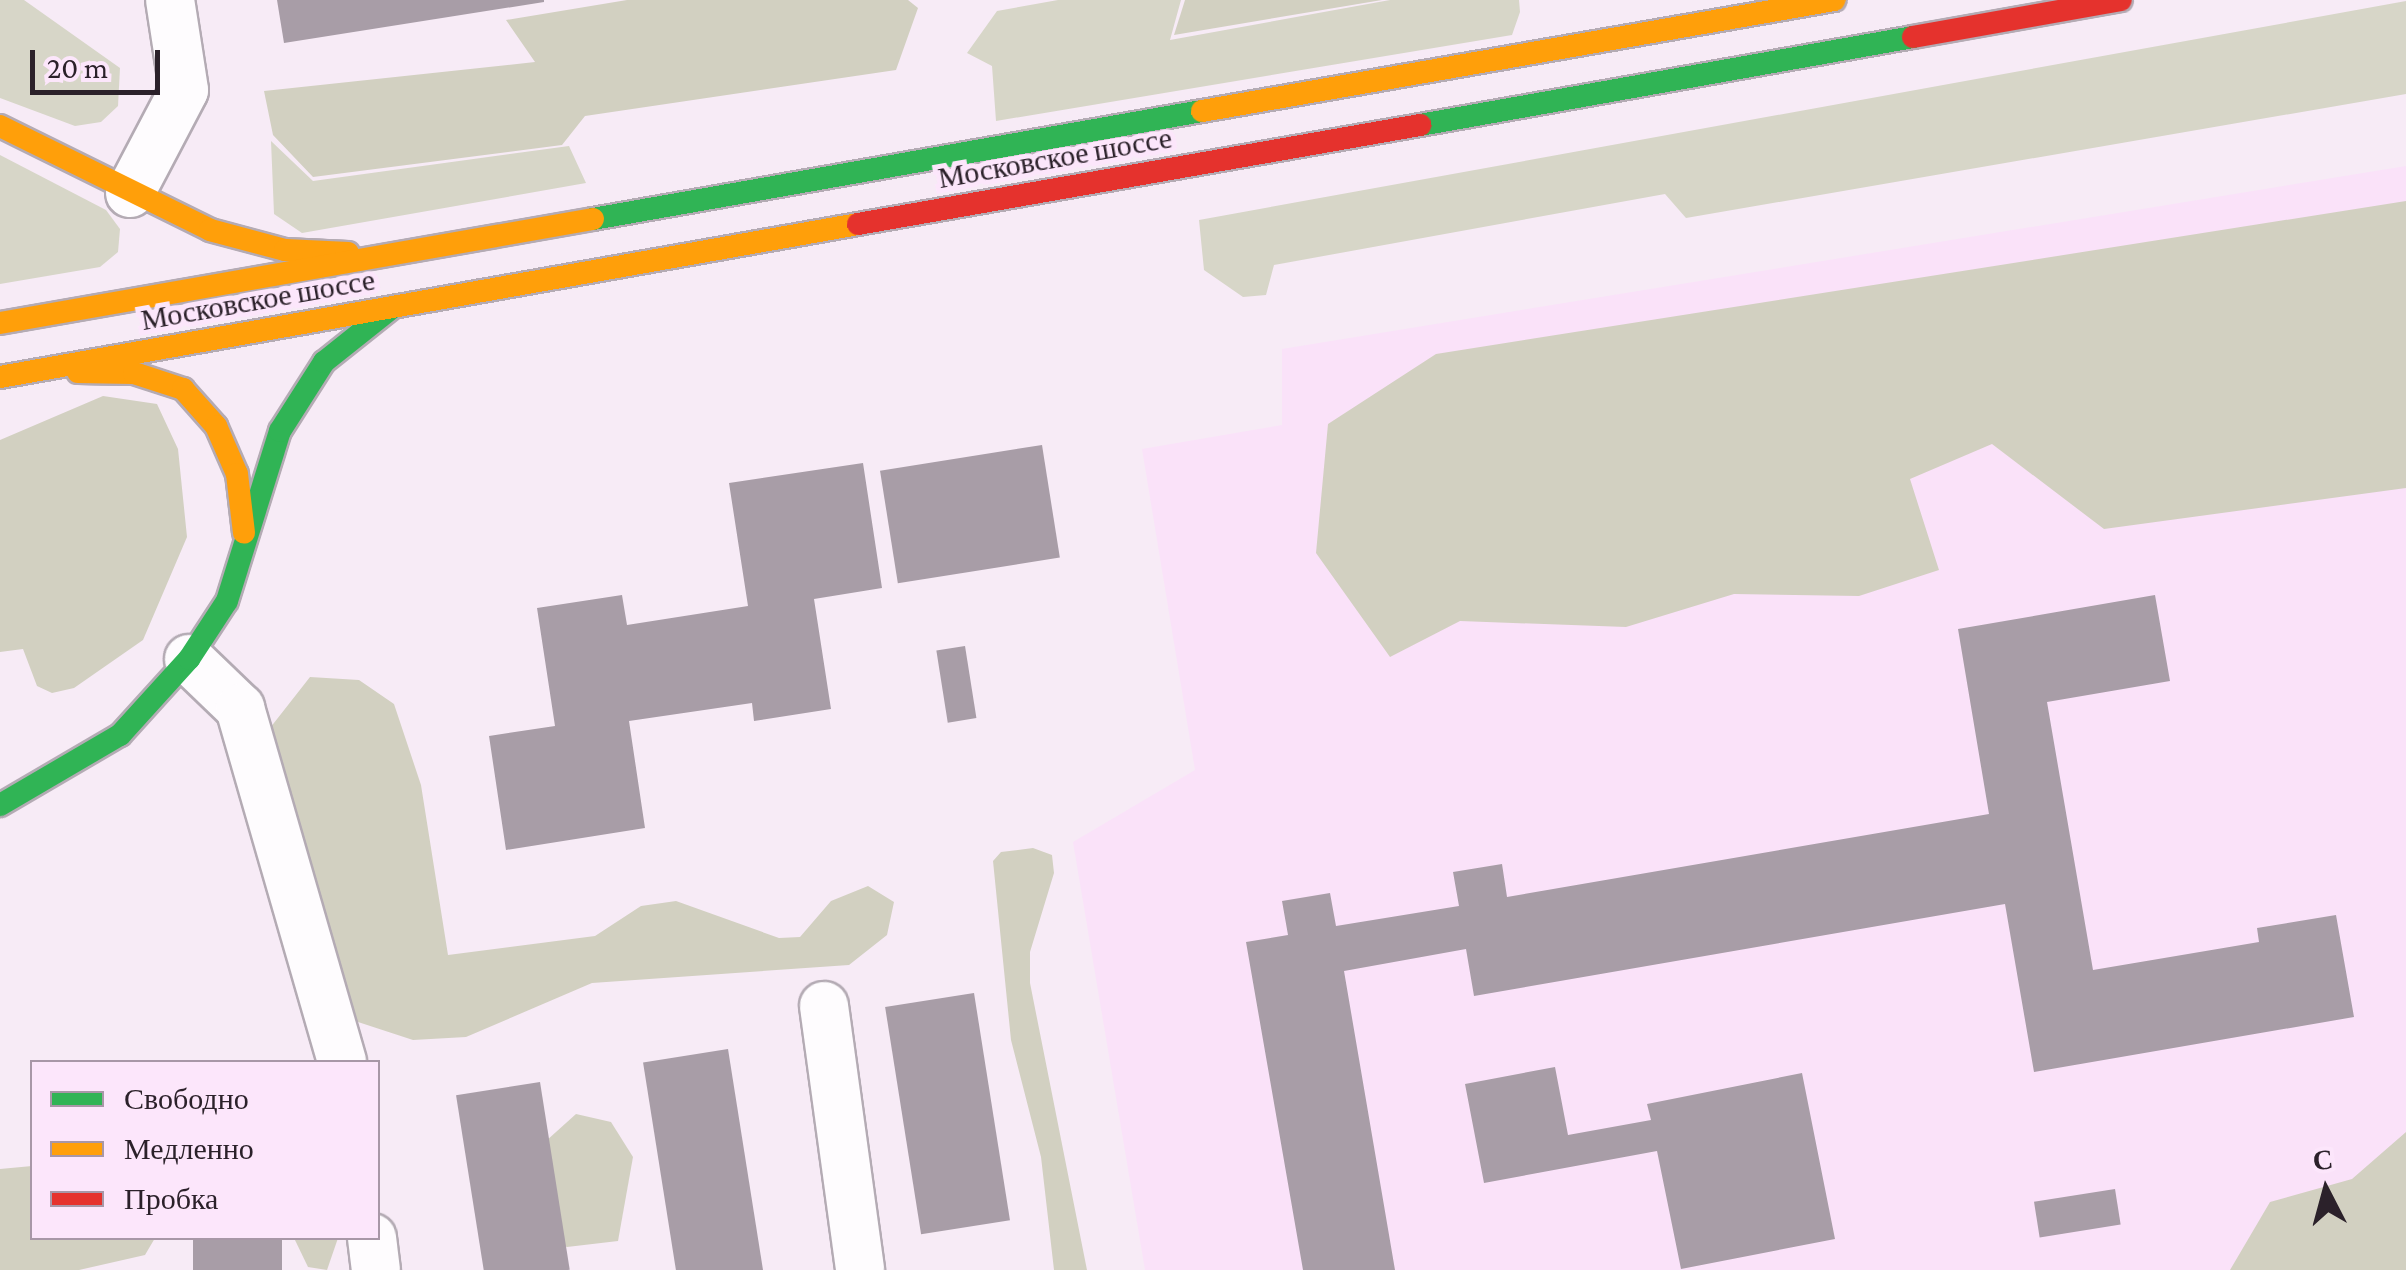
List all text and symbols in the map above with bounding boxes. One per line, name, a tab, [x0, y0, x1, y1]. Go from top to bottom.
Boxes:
scale bar	[35, 30, 165, 92]
text: 20 m	[47, 51, 108, 84]
street label: Московское шоссе	[935, 120, 1175, 196]
street label: Московское шоссе	[138, 262, 378, 338]
legend	[30, 1060, 380, 1240]
text: Свободно	[124, 1082, 249, 1115]
text: Медленно	[124, 1132, 254, 1165]
north arrow	[2276, 1140, 2376, 1240]
text: С	[2311, 1143, 2334, 1176]
text: Пробка	[124, 1182, 218, 1215]

